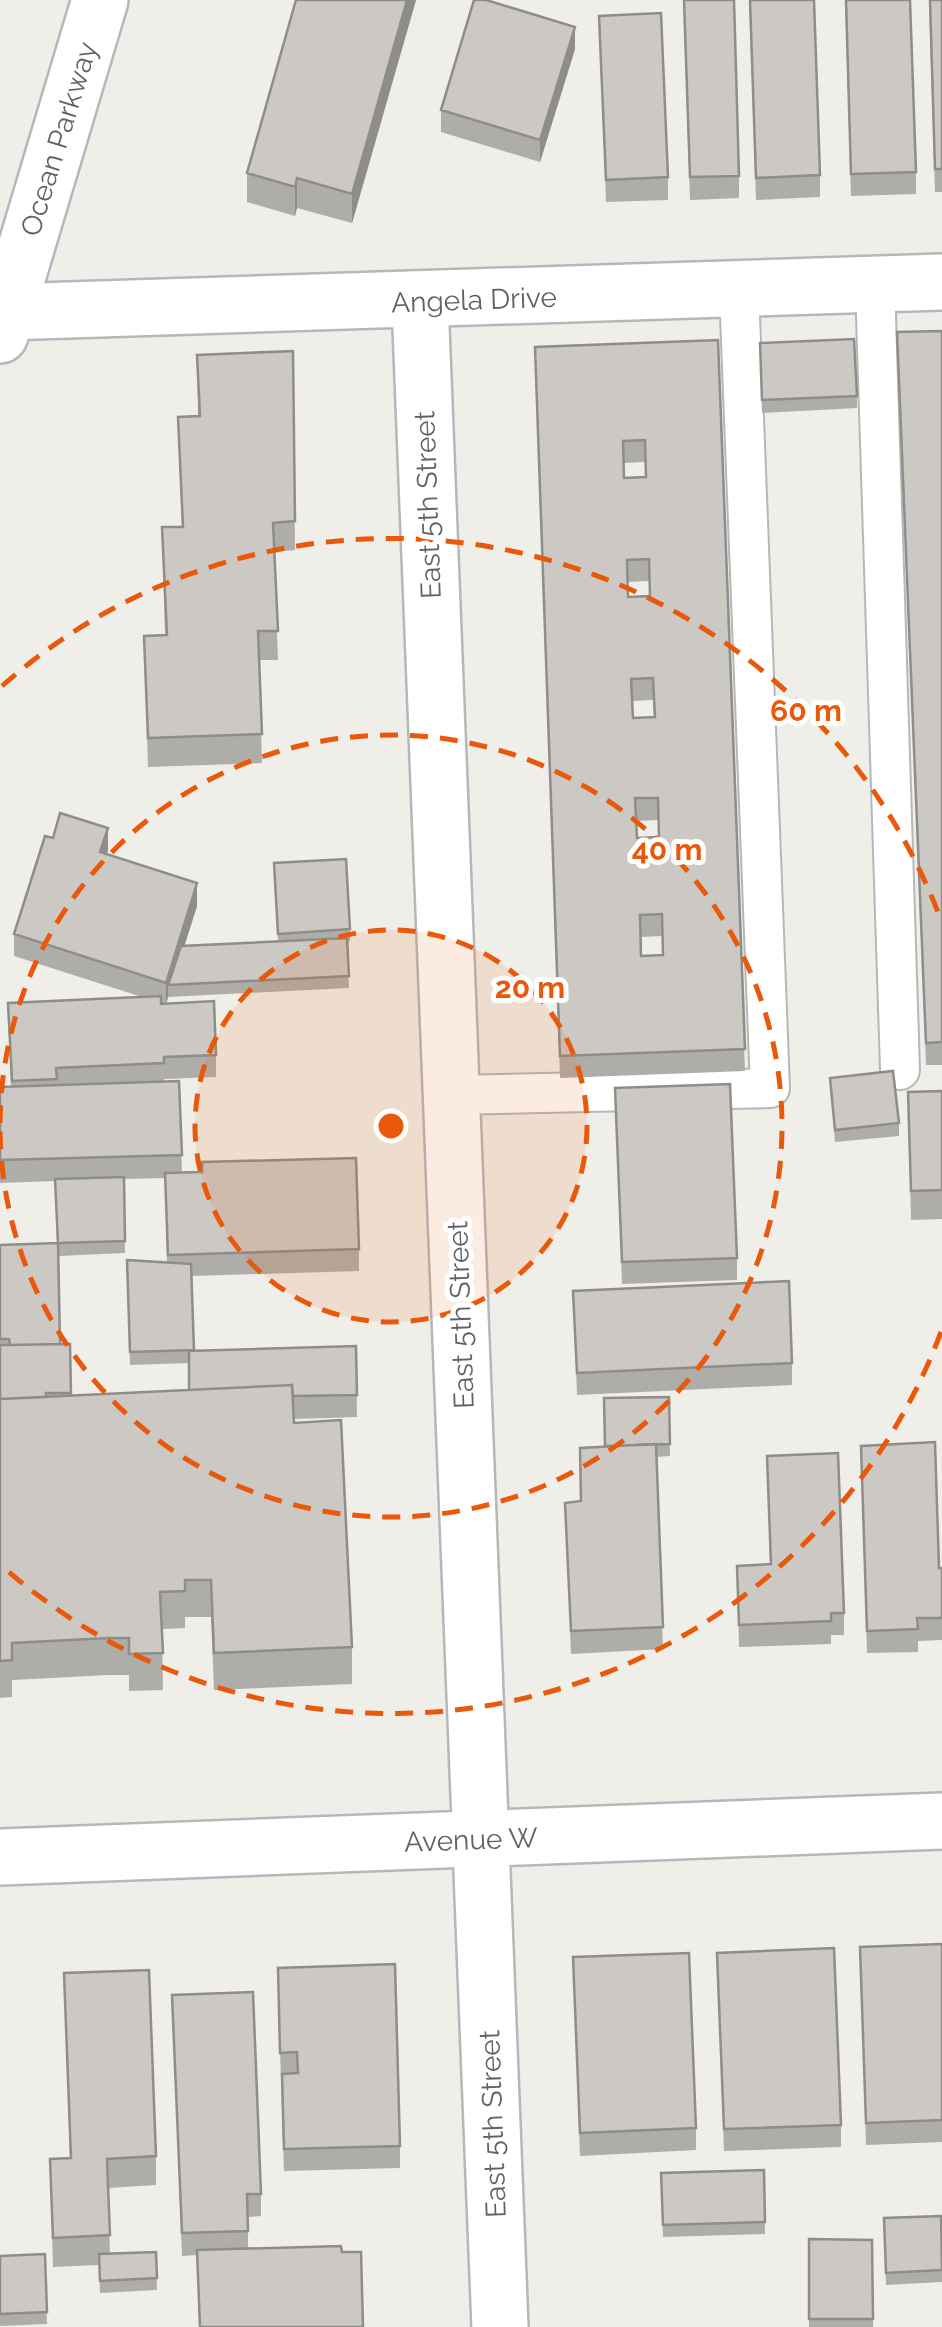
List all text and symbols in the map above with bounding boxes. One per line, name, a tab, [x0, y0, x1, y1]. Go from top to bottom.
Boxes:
street label: Ocean Parkway	[14, 38, 104, 240]
street label: Angela Drive	[391, 281, 557, 319]
street label: East 5th Street	[408, 410, 448, 600]
text: 60 m	[770, 693, 842, 728]
text: 40 m	[632, 832, 702, 867]
text: 20 m	[495, 970, 565, 1005]
centre of rings	[373, 1108, 409, 1144]
street label: East 5th Street	[441, 1220, 481, 1410]
street label: Avenue W	[404, 1821, 538, 1859]
street label: East 5th Street	[473, 2029, 513, 2219]

